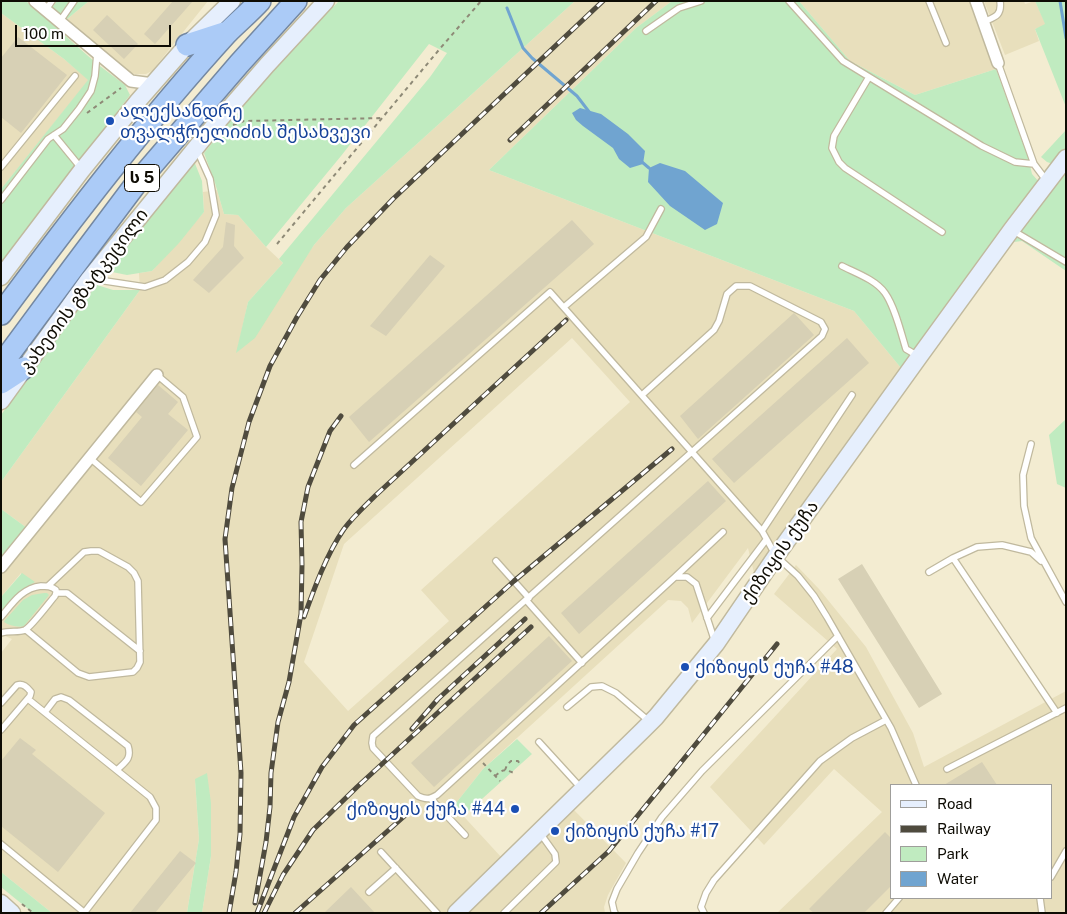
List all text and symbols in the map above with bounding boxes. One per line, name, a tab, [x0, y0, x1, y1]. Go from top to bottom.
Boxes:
scale bar	[18, 15, 174, 47]
text: 100 m	[23, 25, 64, 42]
place label: ალექსანდრე თვალჭრელიძის შესახვევი	[120, 100, 371, 142]
marker: ალექსანდრე თვალჭრელიძის შესახვევი	[104, 115, 116, 127]
road number: ს 5	[124, 164, 160, 192]
street label: კახეთის გზატკეცილი	[15, 204, 153, 378]
street label: ქიზიყის ქუჩა	[737, 496, 823, 608]
place label: ქიზიყის ქუჩა #48	[695, 656, 854, 678]
marker: ქიზიყის ქუჩა #48	[679, 661, 691, 673]
legend	[890, 784, 1052, 899]
text: Road	[937, 795, 973, 812]
place label: ქიზიყის ქუჩა #44	[347, 798, 505, 820]
marker: ქიზიყის ქუჩა #44	[509, 803, 521, 815]
place label: ქიზიყის ქუჩა #17	[565, 820, 719, 842]
text: Railway	[937, 820, 991, 837]
marker: ქიზიყის ქუჩა #17	[549, 825, 561, 837]
text: Park	[937, 845, 969, 862]
text: Water	[937, 870, 979, 887]

